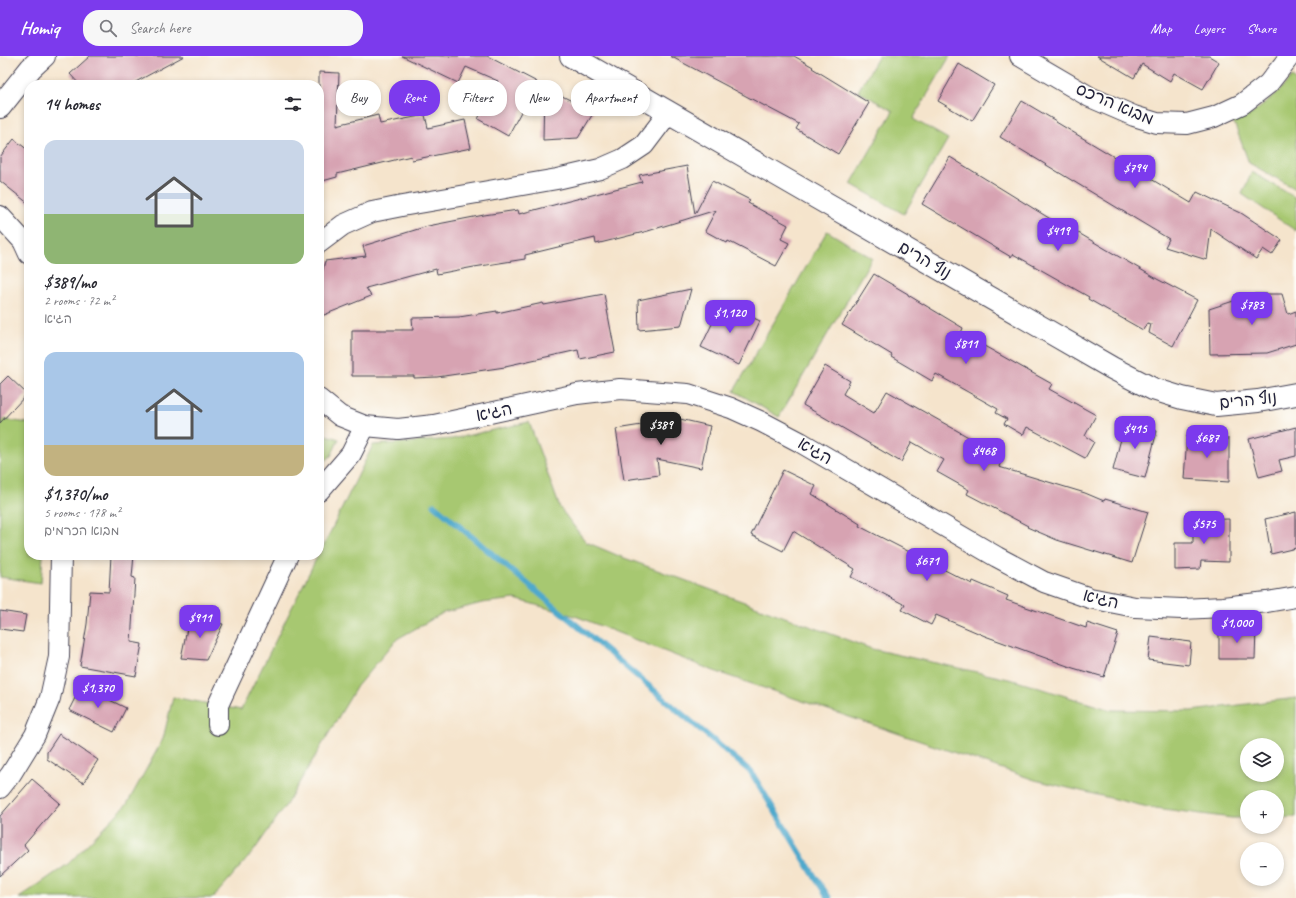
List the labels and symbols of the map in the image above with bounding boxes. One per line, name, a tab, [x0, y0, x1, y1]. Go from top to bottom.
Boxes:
street label: מבוא הרכס	[1073, 78, 1157, 130]
pin: $794	[1111, 155, 1159, 189]
pin: $419	[1034, 218, 1082, 252]
street label: נוף הרים	[895, 236, 955, 284]
pin: $783	[1228, 292, 1276, 326]
pin: $1,120	[697, 300, 763, 334]
pin: $811	[942, 331, 990, 365]
street label: נוף הרים	[1218, 387, 1278, 413]
street label: הגיא	[474, 398, 514, 426]
pin: $389	[637, 412, 685, 446]
pin: $415	[1111, 416, 1159, 450]
pin: $687	[1183, 425, 1231, 459]
street label: הגיא	[794, 433, 836, 469]
pin: $468	[960, 438, 1008, 472]
pin: $575	[1180, 511, 1228, 545]
pin: $671	[903, 548, 951, 582]
street label: הגיא	[1081, 584, 1121, 614]
pin: $911	[176, 605, 224, 639]
pin: $1,000	[1204, 610, 1270, 644]
pin: $1,370	[65, 675, 131, 709]

